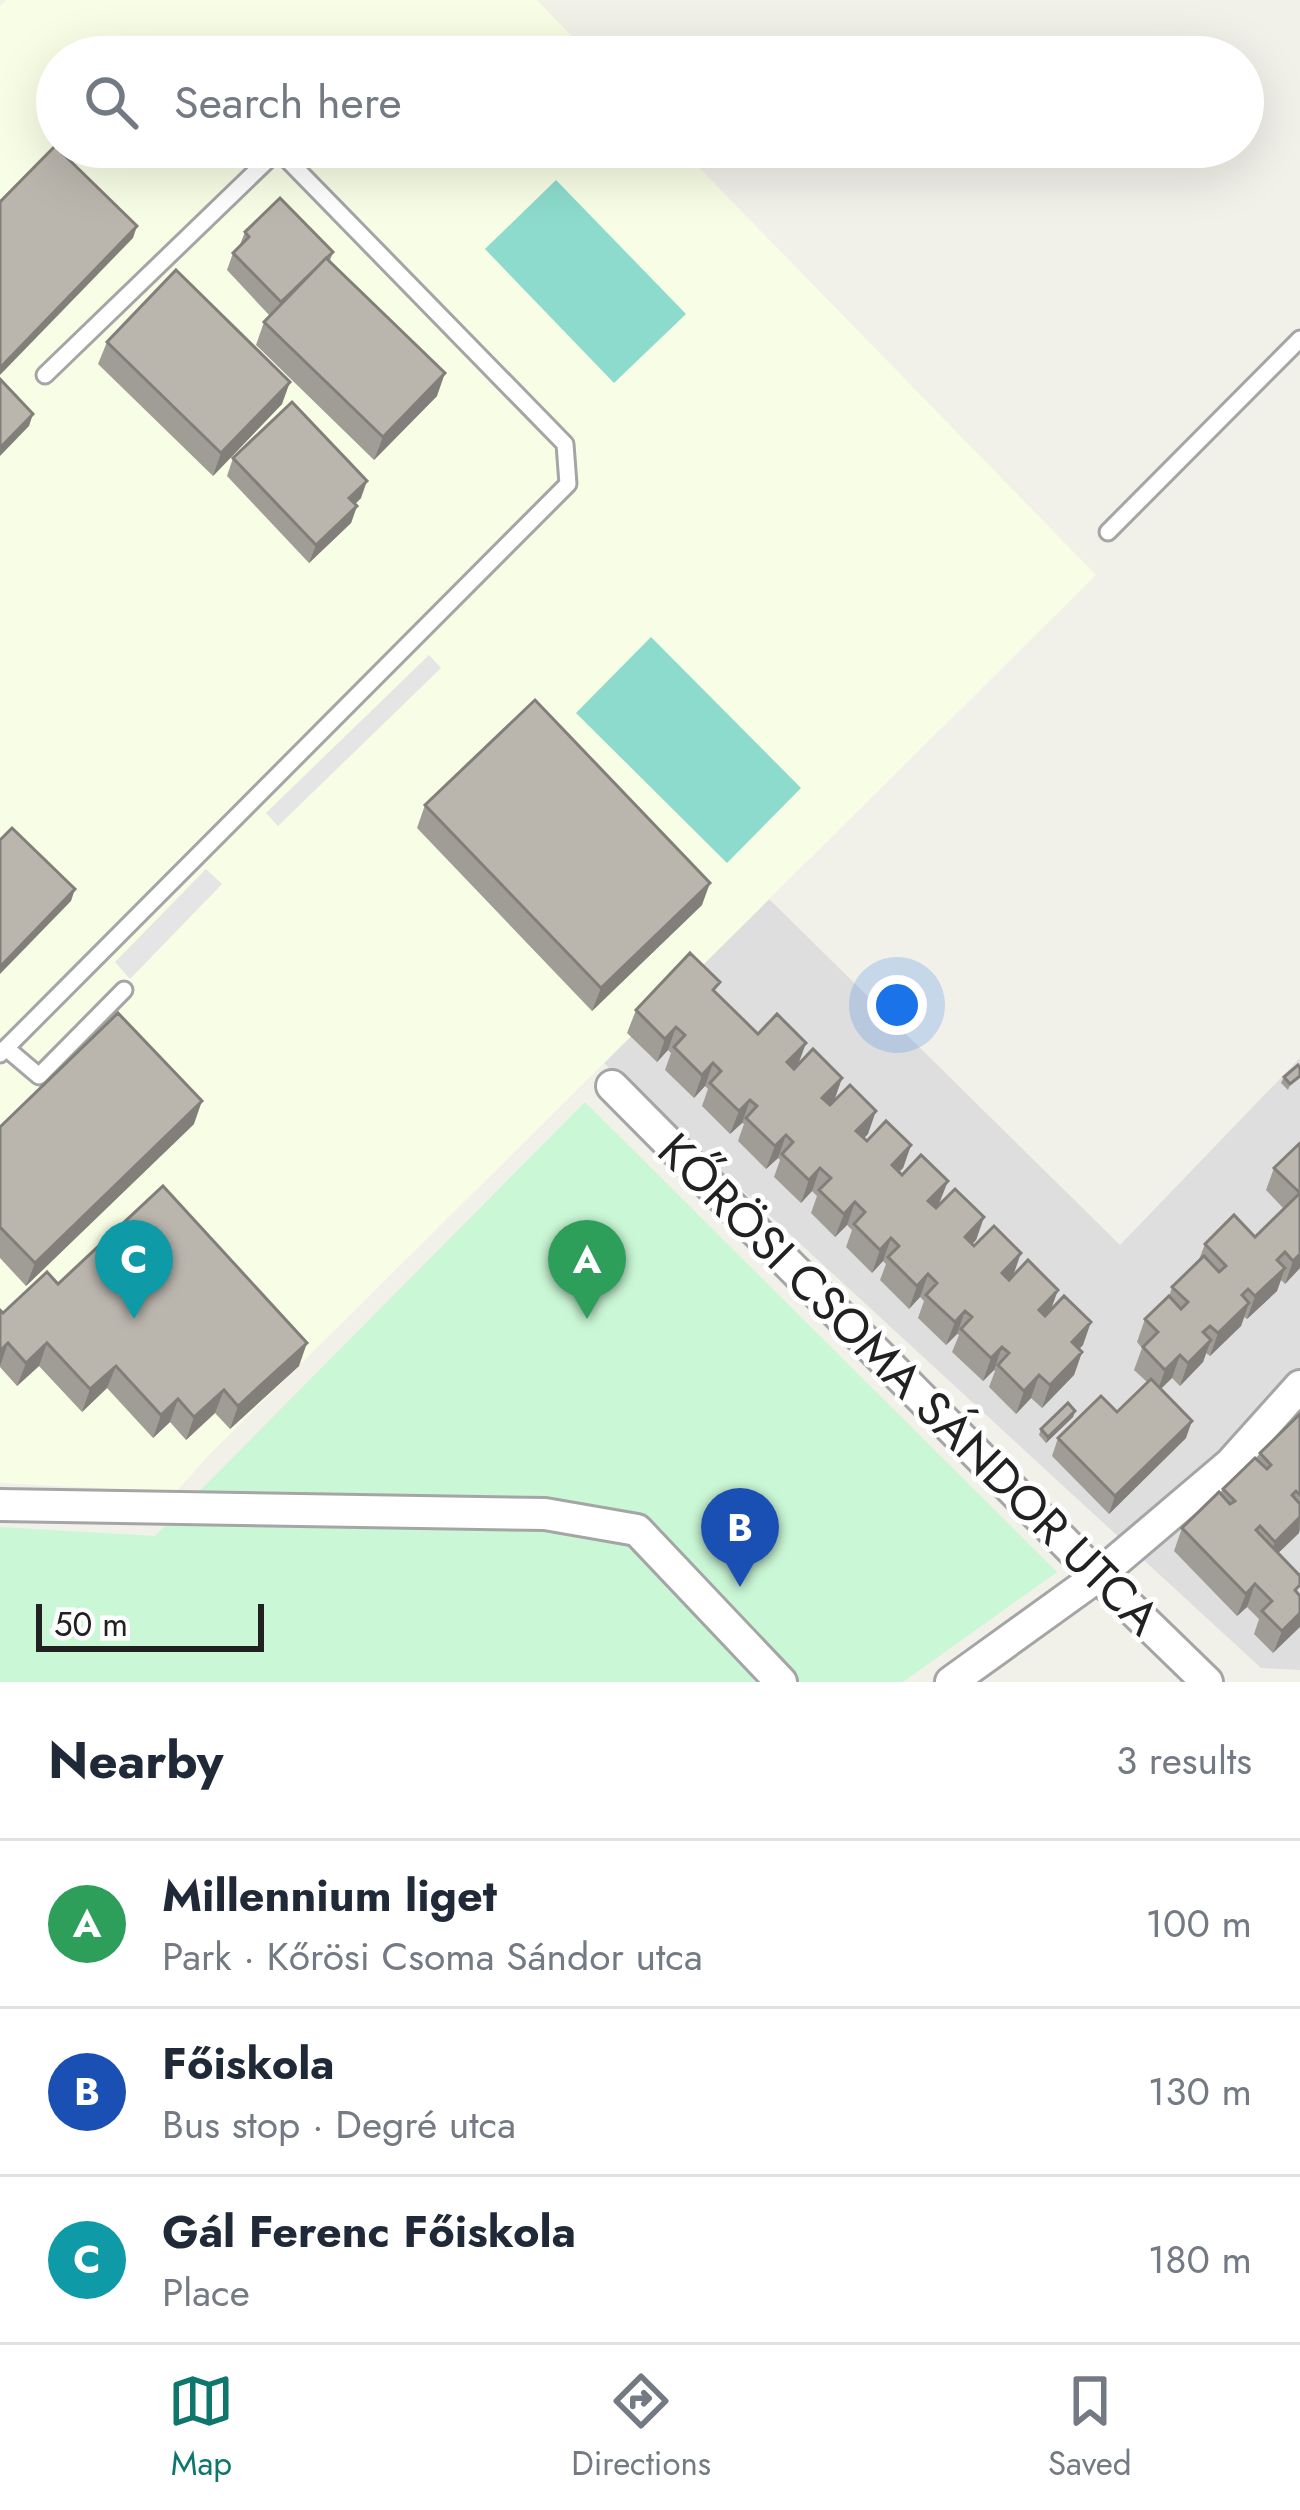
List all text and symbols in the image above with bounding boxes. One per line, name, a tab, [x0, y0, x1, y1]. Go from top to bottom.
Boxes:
search box	[36, 36, 1264, 168]
icon: search	[78, 69, 144, 135]
text: Search here	[174, 70, 402, 135]
your location	[867, 975, 927, 1035]
street label: KŐRÖSI CSOMA SÁNDOR UTCA	[642, 1117, 1176, 1651]
pin: C	[95, 1220, 173, 1319]
pin: A	[548, 1220, 626, 1319]
pin: B	[701, 1488, 779, 1587]
scale bar	[36, 1598, 264, 1651]
text: 50 m	[54, 1601, 128, 1648]
text: Nearby	[48, 1723, 223, 1797]
text: 3 results	[1116, 1732, 1252, 1789]
text: Millennium liget	[162, 1863, 497, 1928]
text: A	[73, 1895, 101, 1952]
text: 100 m	[1146, 1895, 1252, 1952]
text: Park · Kőrösi Csoma Sándor utca	[162, 1928, 703, 1985]
text: Főiskola	[162, 2031, 335, 2096]
text: B	[74, 2063, 100, 2120]
text: 130 m	[1148, 2063, 1252, 2120]
text: Bus stop · Degré utca	[162, 2096, 516, 2153]
text: Gál Ferenc Főiskola	[162, 2199, 576, 2264]
text: C	[73, 2231, 101, 2288]
text: 180 m	[1148, 2231, 1252, 2288]
text: Place	[162, 2264, 250, 2321]
tab: Map	[168, 2368, 234, 2487]
tab: Directions	[571, 2368, 711, 2487]
tab: Saved	[1048, 2368, 1132, 2487]

